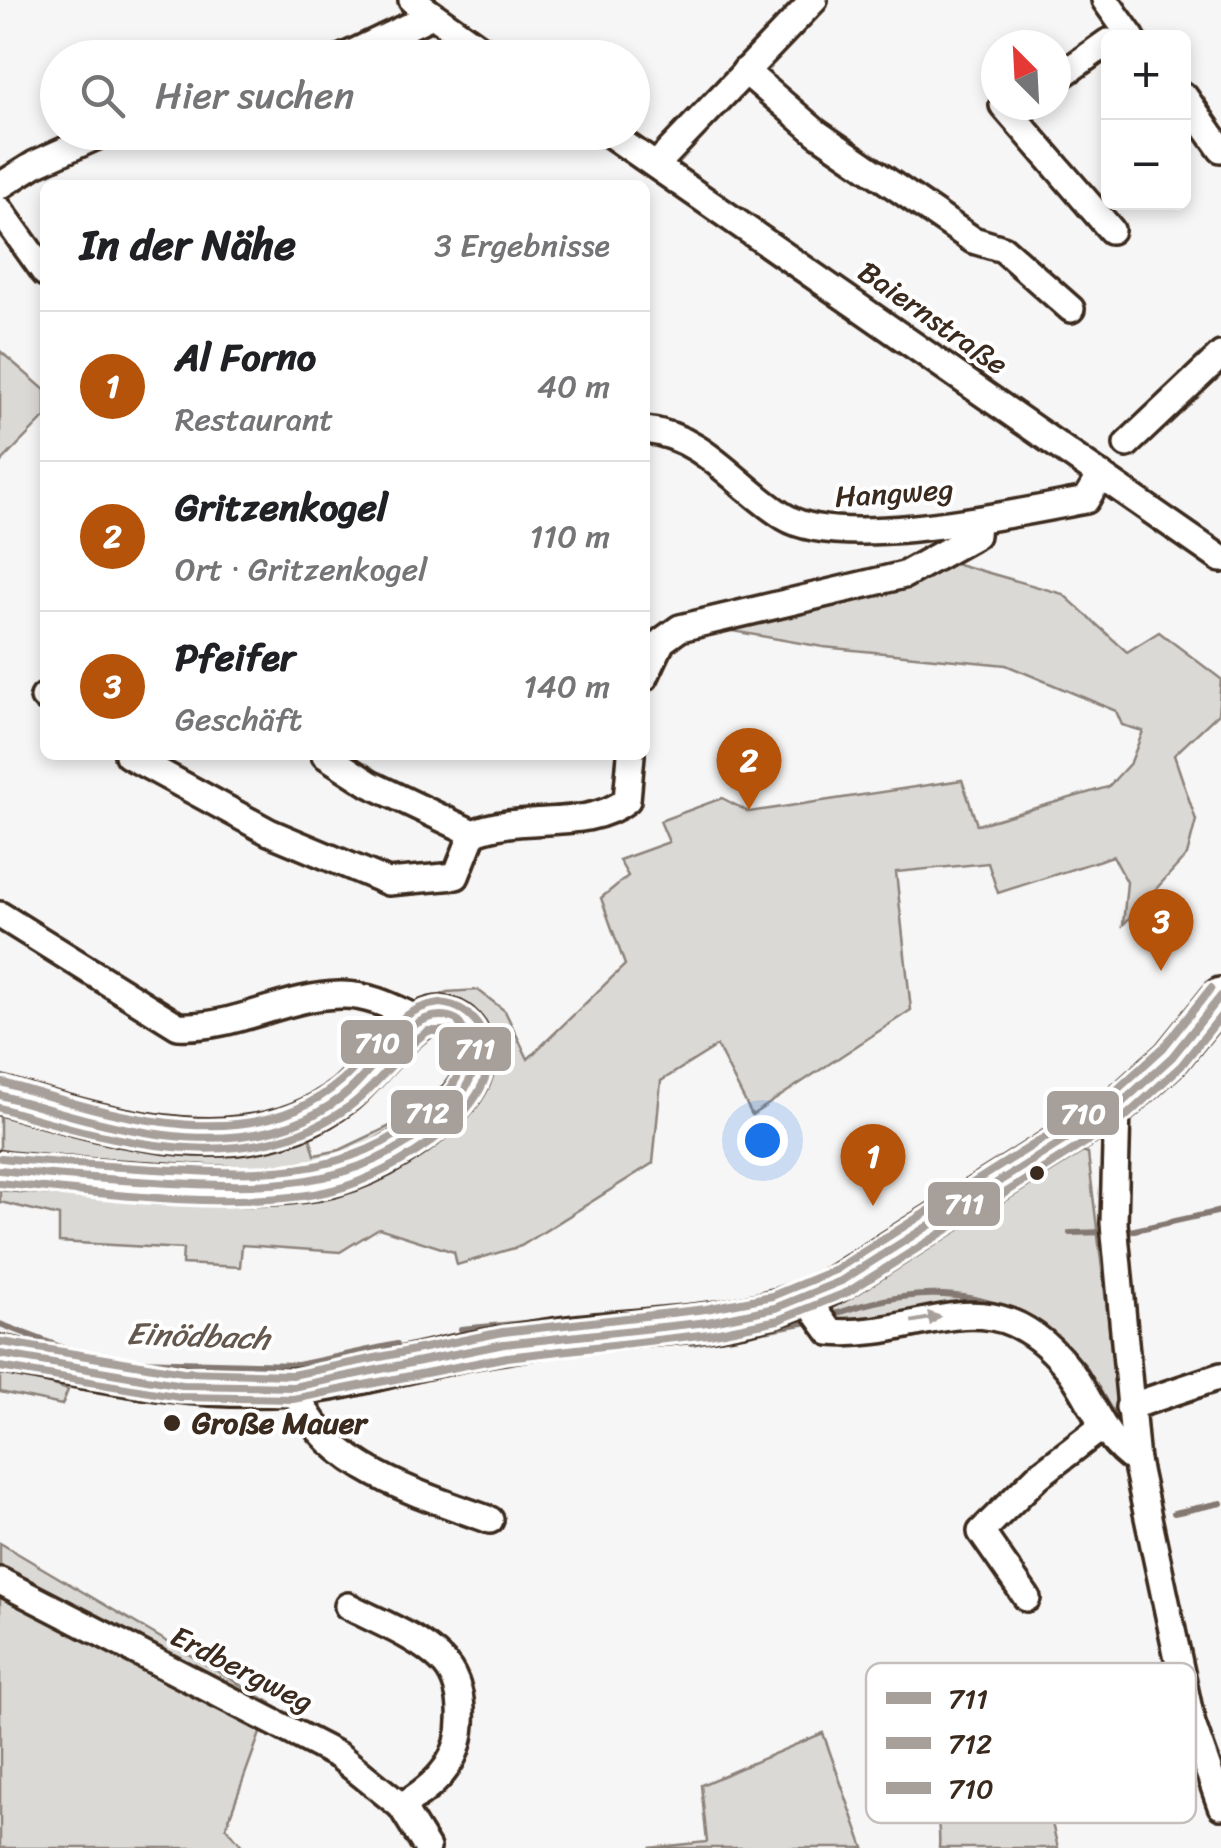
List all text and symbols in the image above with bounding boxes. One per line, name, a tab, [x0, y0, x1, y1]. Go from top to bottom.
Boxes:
north arrow	[981, 30, 1071, 120]
map controls	[1101, 30, 1191, 210]
button: +	[1101, 30, 1191, 120]
search box	[40, 40, 650, 150]
text: Hier suchen	[155, 62, 354, 129]
icon: search	[75, 68, 130, 123]
button: −	[1101, 120, 1191, 210]
text: In der Nähe	[80, 208, 296, 282]
text: 3 Ergebnisse	[434, 217, 610, 274]
street label: Baiernstraße	[846, 246, 1020, 390]
text: Al Forno	[175, 324, 316, 391]
text: 1	[106, 358, 119, 415]
text: 40 m	[537, 358, 610, 415]
text: Restaurant	[175, 391, 333, 448]
street label: Hangweg	[833, 462, 955, 524]
text: Gritzenkogel	[175, 474, 388, 541]
text: 2	[103, 508, 122, 565]
text: 110 m	[529, 508, 610, 565]
text: Ort · Gritzenkogel	[175, 541, 427, 598]
text: Pfeifer	[175, 624, 295, 691]
text: 3	[104, 658, 121, 715]
text: 140 m	[523, 658, 610, 715]
text: Geschäft	[175, 691, 302, 748]
pin: 2	[716, 728, 782, 810]
pin: 3	[1128, 888, 1194, 971]
line badge: 710	[339, 1018, 415, 1066]
text: 710	[354, 1018, 400, 1067]
text: 711	[455, 1024, 495, 1073]
line badge: 711	[437, 1025, 513, 1073]
line badge: 712	[389, 1088, 465, 1136]
text: 712	[405, 1088, 449, 1137]
line badge: 710	[1045, 1089, 1121, 1137]
text: 710	[1060, 1089, 1106, 1138]
your location	[737, 1115, 788, 1166]
pin: 1	[840, 1124, 906, 1206]
unlabelled marker	[1027, 1163, 1047, 1183]
text: 711	[944, 1179, 984, 1228]
line badge: 711	[926, 1180, 1002, 1228]
water label: Einödbach	[126, 1305, 274, 1367]
one-way arrow	[911, 1311, 943, 1326]
place label: Große Mauer	[192, 1396, 369, 1450]
marker: Große Mauer	[161, 1412, 183, 1434]
street label: Erdbergweg	[161, 1610, 323, 1728]
legend	[866, 1663, 1196, 1823]
text: 711	[948, 1674, 988, 1723]
text: 712	[948, 1719, 992, 1768]
text: 710	[948, 1764, 994, 1813]

